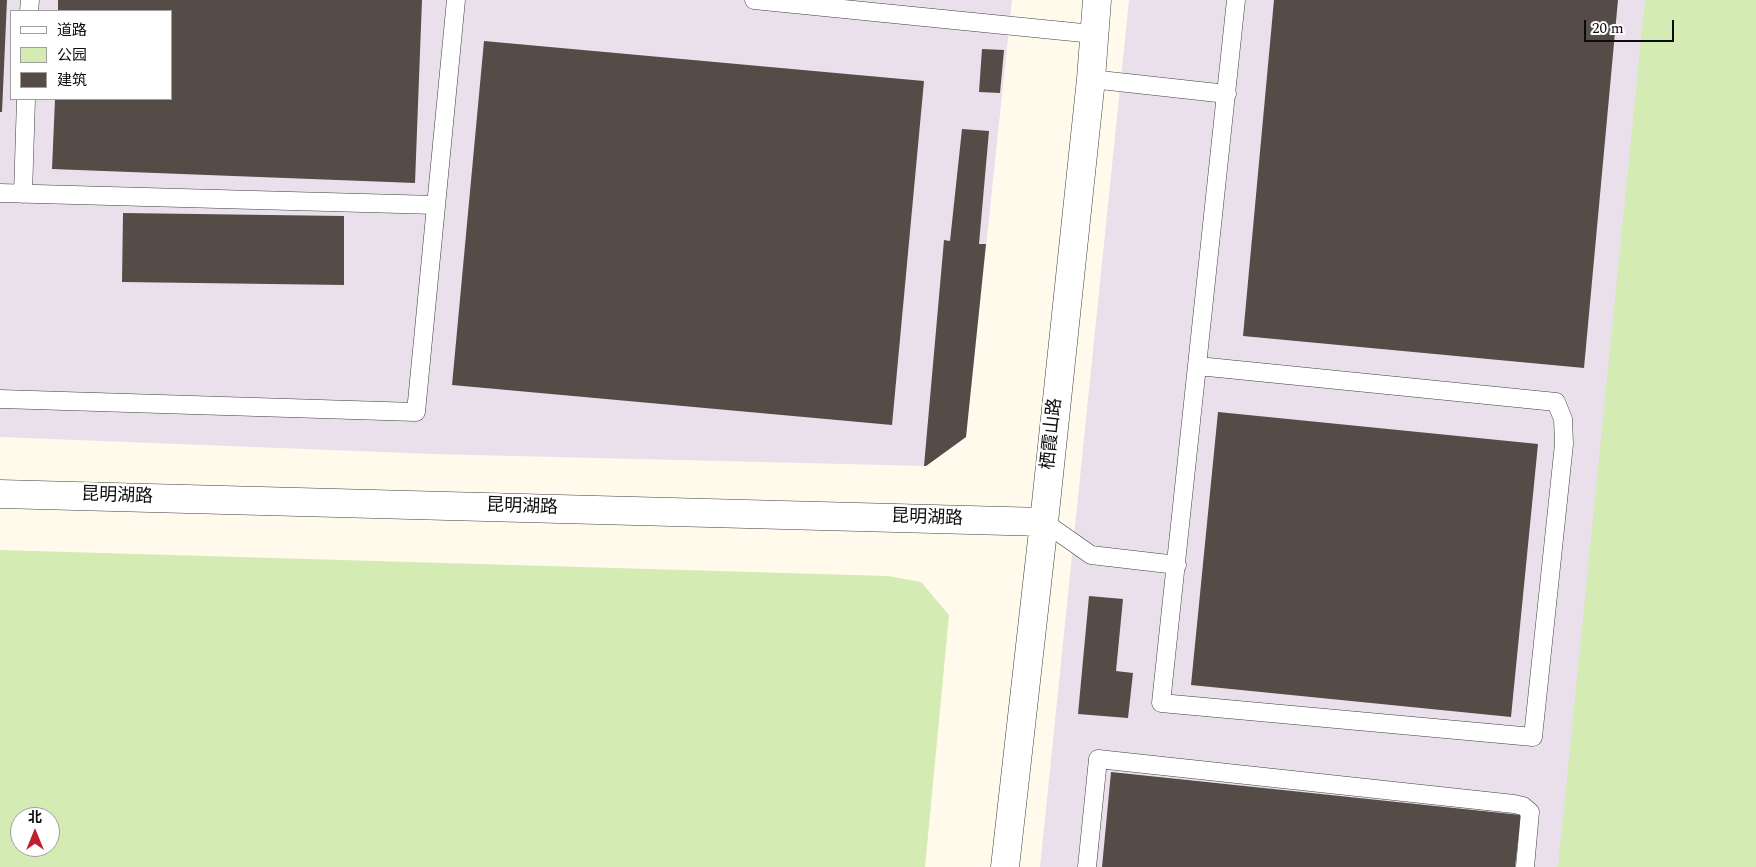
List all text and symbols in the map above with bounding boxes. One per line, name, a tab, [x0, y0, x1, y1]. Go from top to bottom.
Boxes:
legend	[10, 10, 172, 100]
scale bar	[1586, 10, 1676, 42]
text: 20 m	[1592, 17, 1624, 40]
text: 道路	[57, 19, 87, 42]
text: 公园	[57, 44, 87, 67]
text: 建筑	[57, 69, 87, 92]
street label: 栖霞山路	[1038, 397, 1068, 471]
street label: 昆明湖路	[81, 485, 153, 509]
street label: 昆明湖路	[486, 496, 558, 520]
street label: 昆明湖路	[891, 507, 963, 531]
north arrow	[10, 807, 60, 857]
text: 北	[28, 807, 42, 828]

